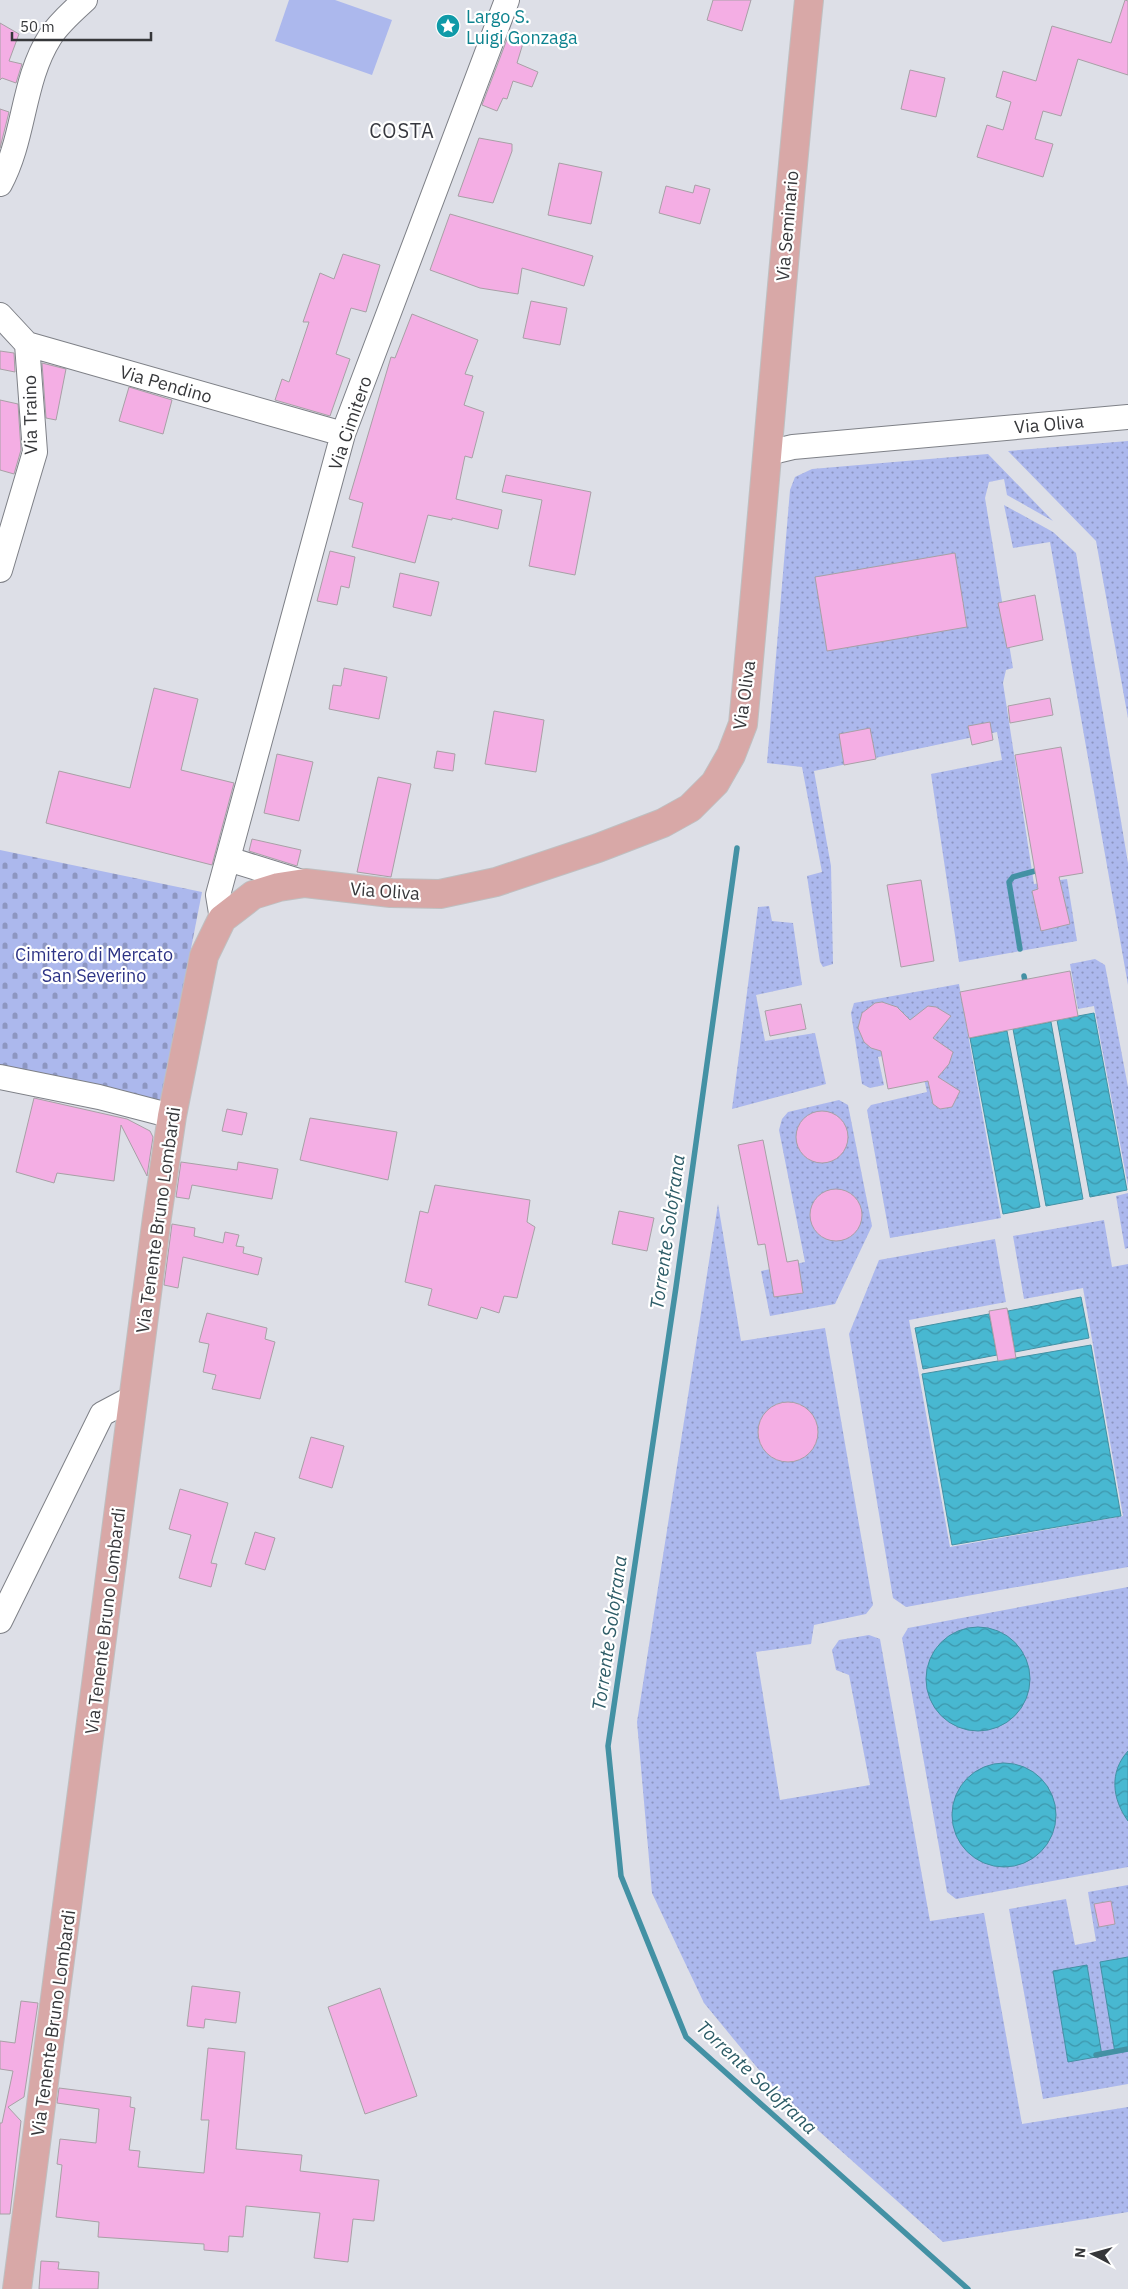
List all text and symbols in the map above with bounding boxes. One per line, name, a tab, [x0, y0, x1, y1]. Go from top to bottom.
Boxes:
place label: Largo S. Luigi Gonzaga	[466, 5, 578, 49]
scale bar	[12, 10, 151, 42]
place icon: Largo S. Luigi Gonzaga	[435, 13, 461, 39]
text: 50 m	[20, 17, 55, 36]
district label: COSTA	[369, 117, 435, 144]
street label: Via Seminario	[771, 170, 803, 282]
street label: Via Pendino	[117, 360, 215, 408]
street label: Via Cimitero	[323, 373, 377, 473]
street label: Via Traino	[18, 375, 42, 455]
street label: Via Oliva	[1013, 409, 1085, 438]
street label: Via Oliva	[728, 658, 760, 731]
street label: Via Oliva	[349, 877, 421, 905]
park label: Cimitero di Mercato San Severino	[15, 943, 173, 987]
street label: Via Tenente Bruno Lombardi	[131, 1105, 185, 1335]
water label: Torrente Solofrana	[644, 1153, 690, 1311]
street label: Via Tenente Bruno Lombardi	[80, 1506, 130, 1736]
water label: Torrente Solofrana	[586, 1554, 632, 1712]
street label: Via Tenente Bruno Lombardi	[26, 1908, 80, 2138]
water label: Torrente Solofrana	[692, 2015, 822, 2139]
north arrow	[1068, 2229, 1118, 2279]
text: N	[1071, 2247, 1090, 2259]

